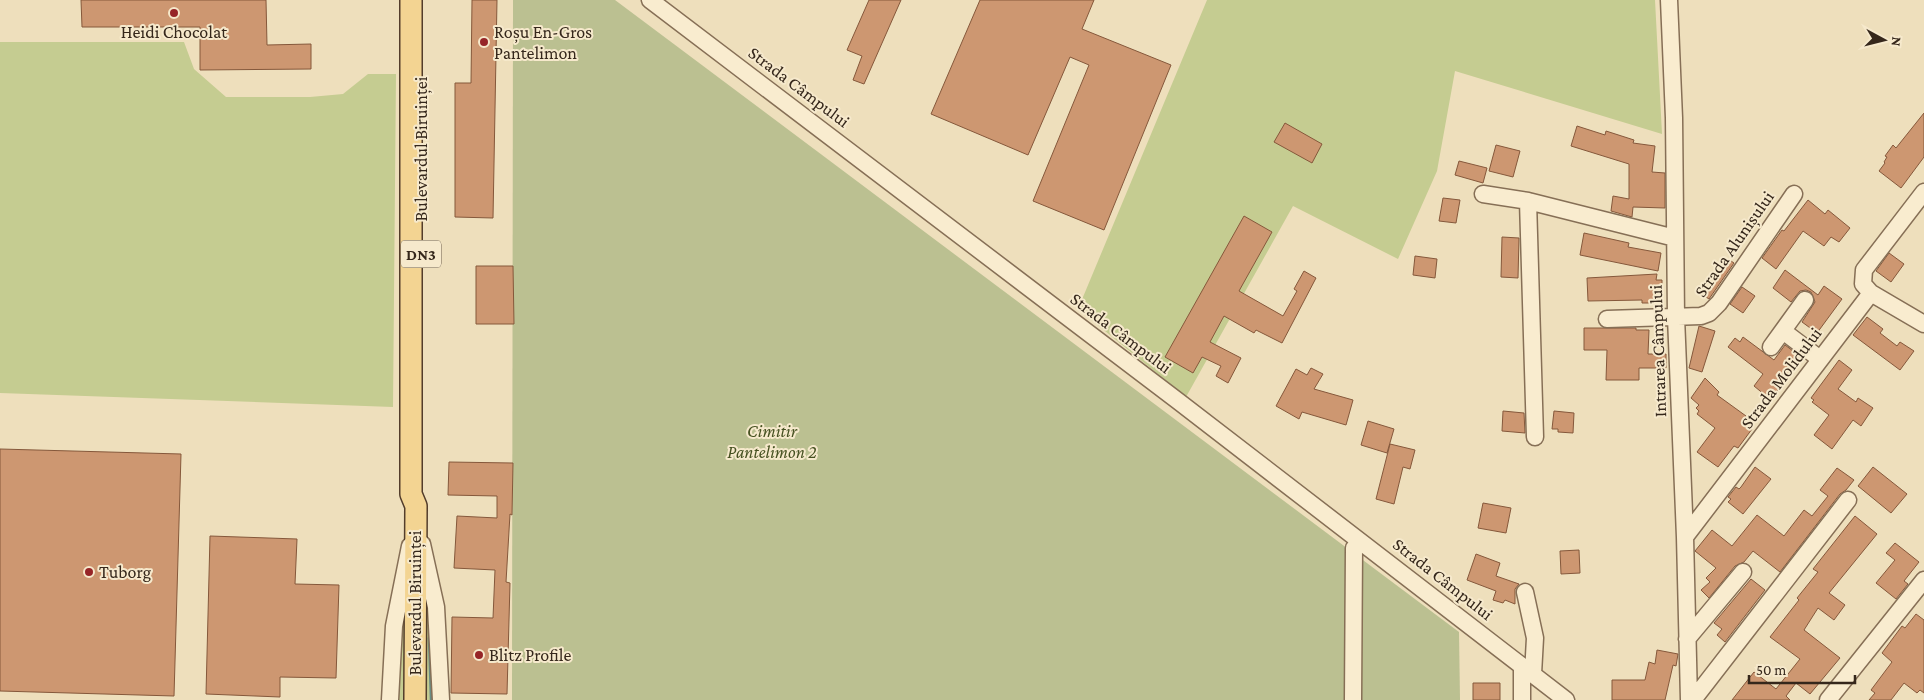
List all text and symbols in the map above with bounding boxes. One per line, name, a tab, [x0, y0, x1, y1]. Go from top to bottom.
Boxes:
marker: Heidi Chocolat	[168, 7, 180, 19]
north arrow	[1859, 15, 1909, 65]
place label: Heidi Chocolat	[121, 22, 228, 42]
place label: Roșu En-Gros Pantelimon	[494, 22, 592, 63]
marker: Roșu En-Gros Pantelimon	[478, 36, 490, 48]
text: N	[1888, 36, 1905, 48]
street label: Strada Câmpului	[745, 43, 854, 132]
street label: Bulevardul Biruinței	[411, 76, 433, 221]
street label: Strada Alunișului	[1690, 187, 1780, 302]
road number: DN3	[401, 240, 441, 268]
street label: Intrarea Câmpului	[1646, 284, 1670, 418]
street label: Strada Câmpului	[1067, 289, 1176, 378]
street label: Strada Molidului	[1737, 323, 1826, 432]
park label: Cimitir Pantelimon 2	[727, 421, 817, 462]
street label: Bulevardul Biruinței	[405, 530, 427, 675]
street label: Strada Câmpului	[1389, 534, 1497, 624]
place label: Tuborg	[99, 562, 152, 582]
marker: Tuborg	[83, 566, 95, 578]
place label: Blitz Profile	[489, 645, 571, 665]
marker: Blitz Profile	[473, 649, 485, 661]
scale bar	[1749, 652, 1855, 684]
text: 50 m	[1756, 662, 1786, 678]

